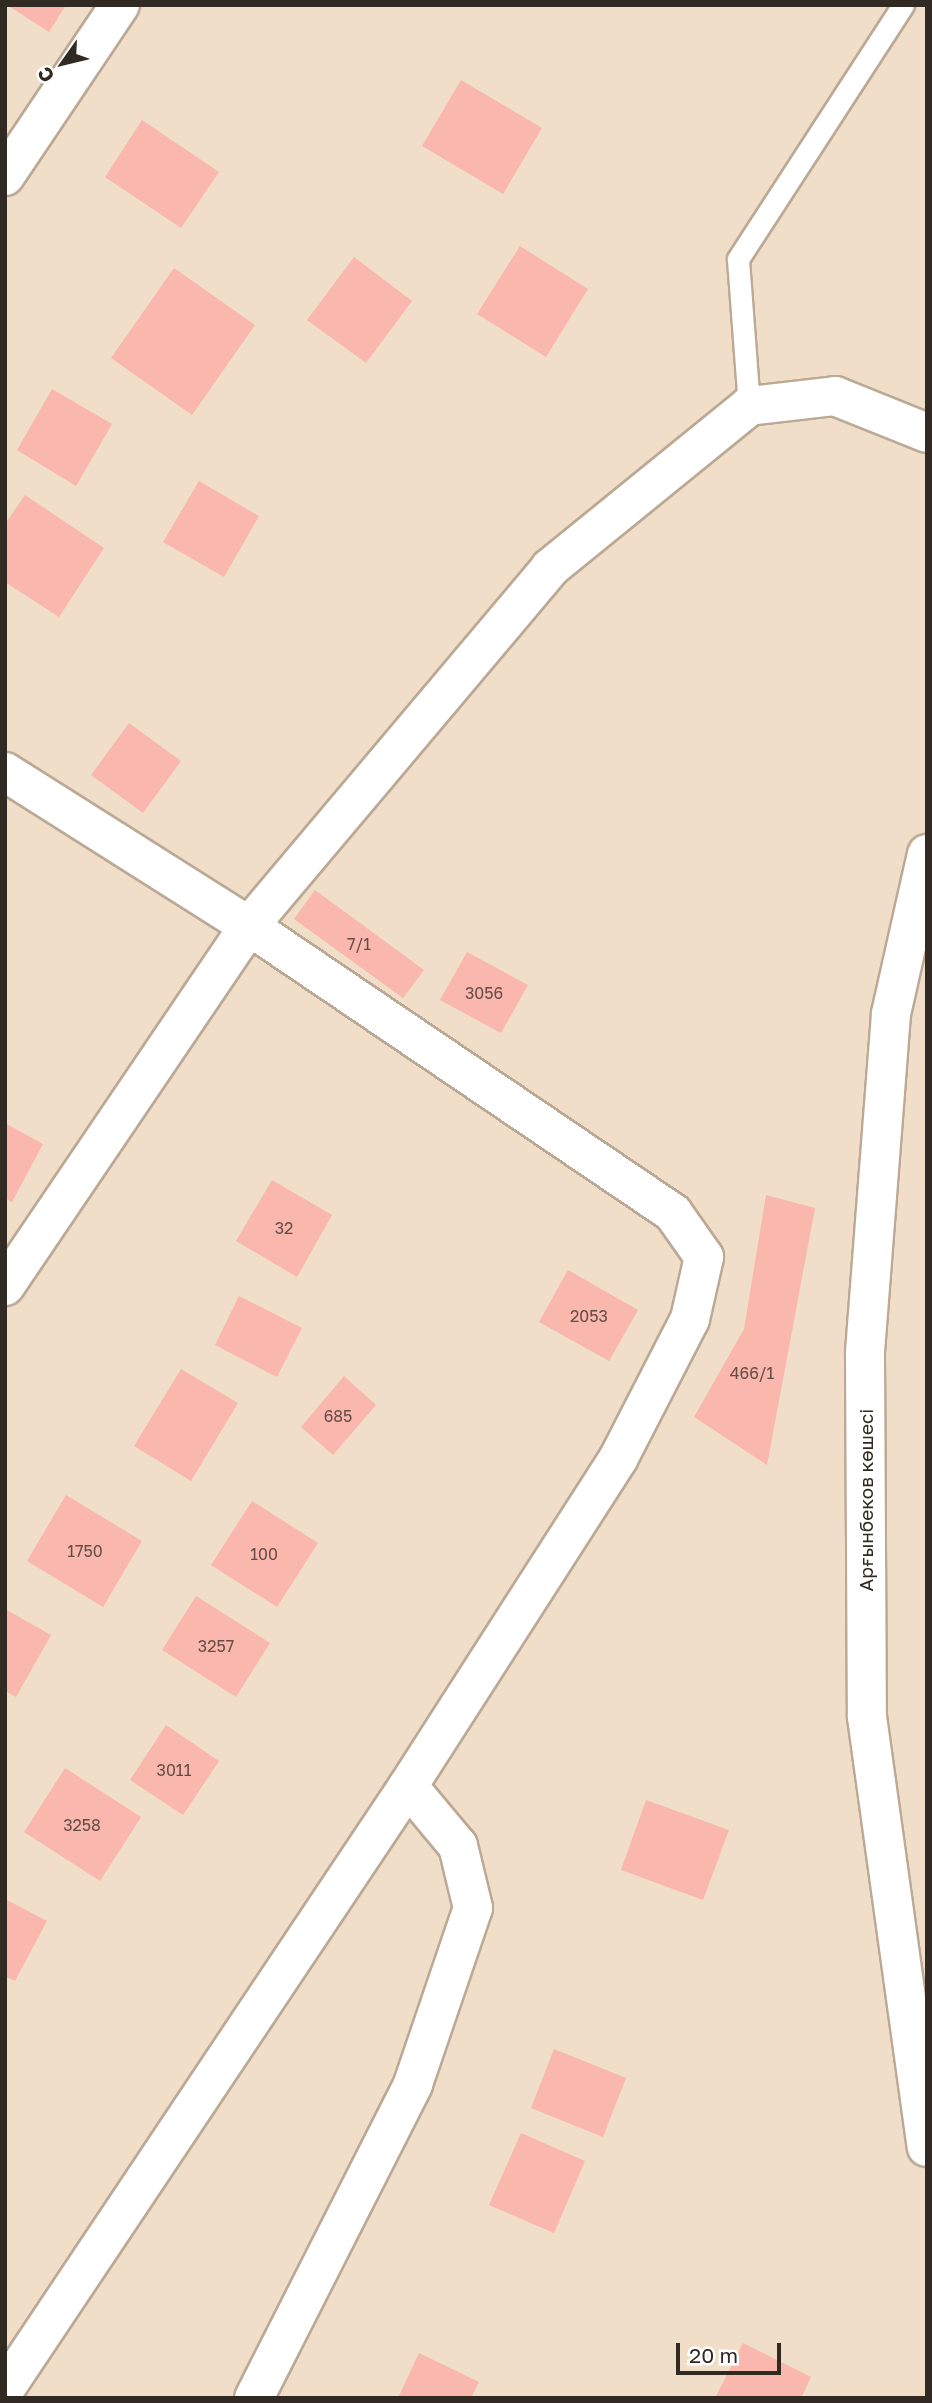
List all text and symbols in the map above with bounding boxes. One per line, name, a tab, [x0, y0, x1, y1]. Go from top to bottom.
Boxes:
north arrow	[28, 28, 98, 98]
text: С	[32, 63, 58, 87]
house number: 7/1	[347, 934, 371, 954]
house number: 3056	[465, 983, 503, 1003]
house number: 32	[275, 1218, 293, 1238]
house number: 2053	[570, 1306, 608, 1326]
house number: 466/1	[730, 1363, 774, 1383]
house number: 685	[324, 1406, 352, 1426]
street label: Арғынбеков көшесі	[855, 1409, 877, 1591]
house number: 1750	[67, 1541, 103, 1561]
house number: 100	[250, 1544, 278, 1564]
house number: 3257	[198, 1636, 234, 1656]
house number: 3011	[157, 1760, 191, 1780]
house number: 3258	[63, 1815, 101, 1835]
scale bar	[680, 2330, 785, 2374]
text: 20 m	[689, 2342, 738, 2368]

